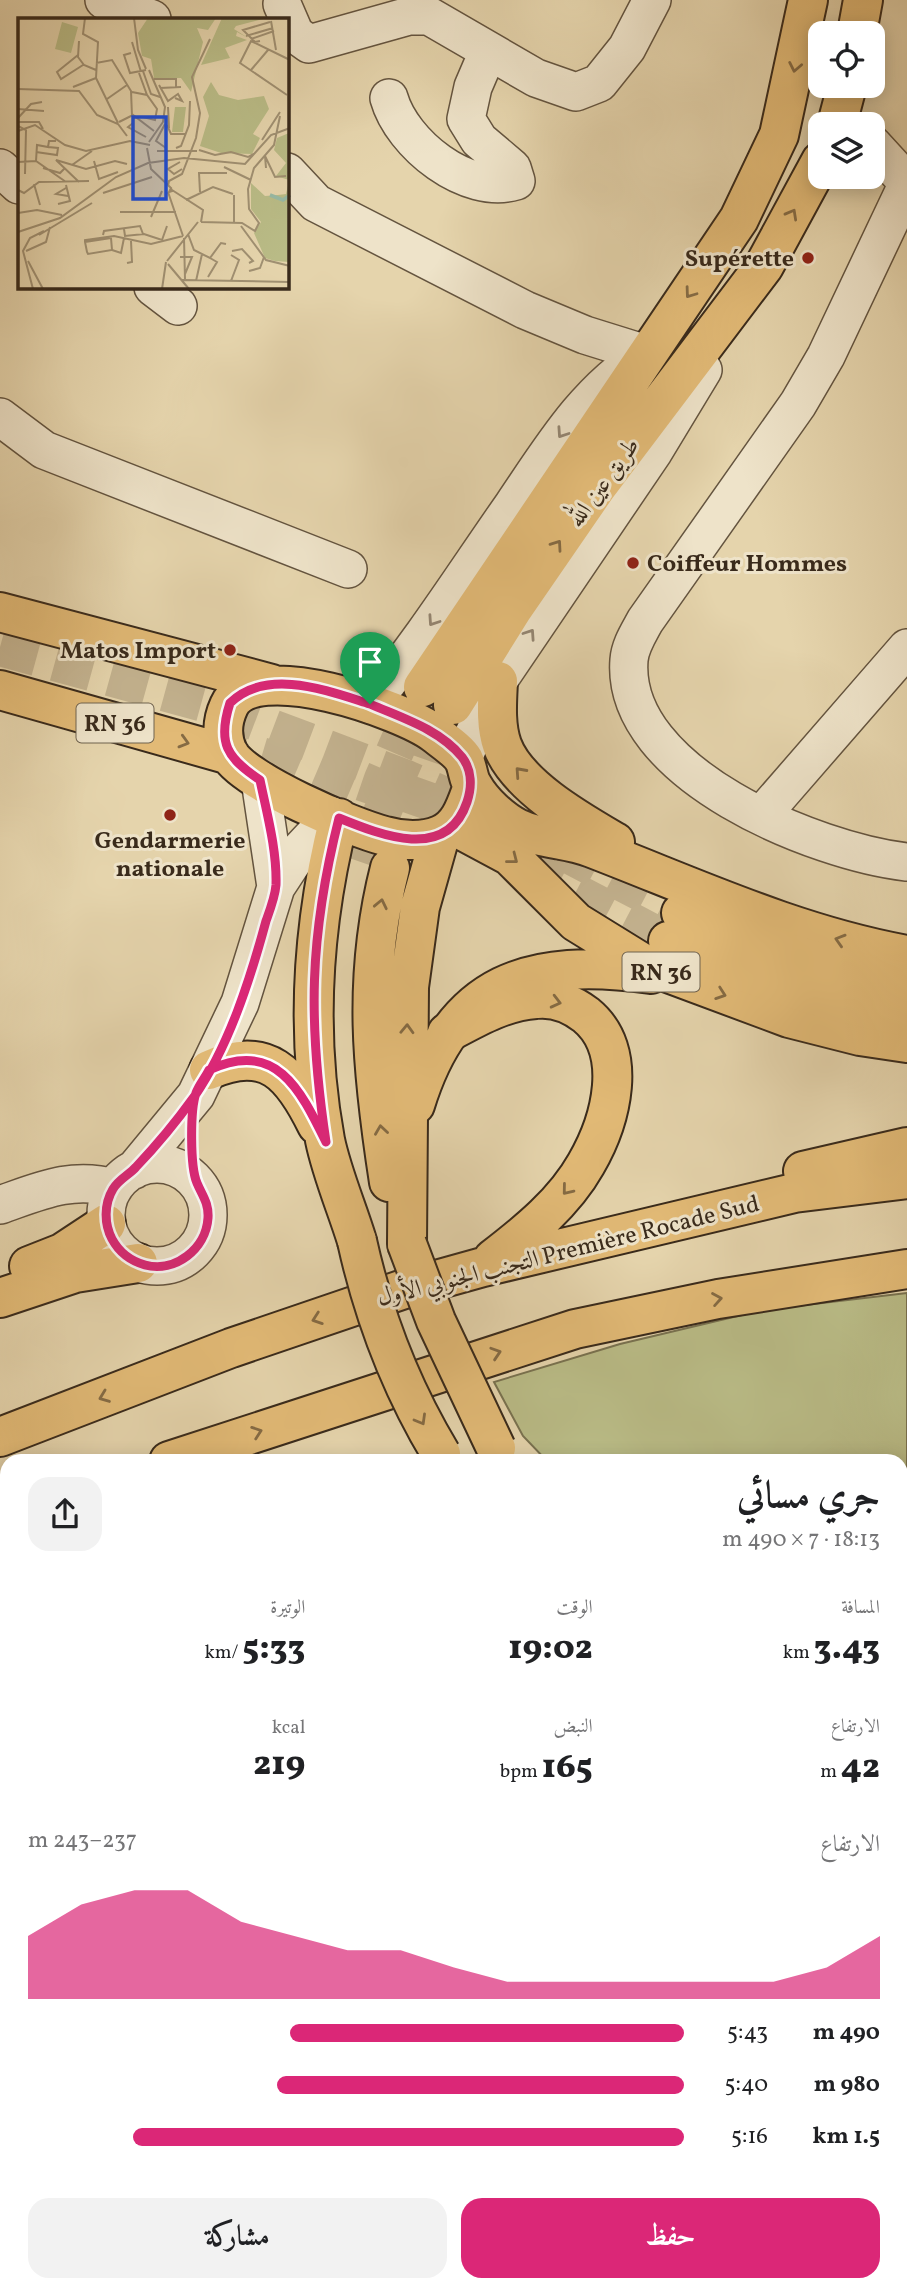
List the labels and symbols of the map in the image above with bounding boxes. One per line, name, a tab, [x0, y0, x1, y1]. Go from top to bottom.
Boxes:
inset map	[18, 18, 289, 289]
one-way arrow	[788, 61, 803, 73]
one-way arrow	[784, 208, 797, 221]
place label: Supérette	[685, 243, 794, 277]
marker: Supérette	[800, 250, 816, 266]
one-way arrow	[685, 285, 698, 298]
one-way arrow	[558, 425, 570, 438]
street label: طريق عين الله	[557, 429, 649, 535]
one-way arrow	[549, 540, 561, 553]
place label: Coiffeur Hommes	[647, 548, 847, 582]
marker: Coiffeur Hommes	[625, 555, 641, 571]
one-way arrow	[429, 613, 441, 626]
one-way arrow	[522, 629, 534, 642]
pin	[340, 632, 400, 704]
place label: Matos Import	[60, 635, 216, 669]
marker: Matos Import	[222, 642, 238, 658]
road number: RN 36	[76, 704, 154, 743]
one-way arrow	[177, 734, 189, 748]
one-way arrow	[516, 767, 528, 780]
marker: Gendarmerie nationale	[162, 807, 178, 823]
place label: Gendarmerie nationale	[95, 825, 245, 887]
one-way arrow	[505, 851, 518, 864]
one-way arrow	[373, 898, 387, 910]
one-way arrow	[835, 934, 847, 949]
road number: RN 36	[622, 953, 700, 992]
one-way arrow	[715, 986, 727, 1000]
one-way arrow	[550, 994, 562, 1008]
one-way arrow	[400, 1023, 415, 1034]
one-way arrow	[374, 1124, 389, 1136]
one-way arrow	[563, 1182, 575, 1195]
street label: التجنب الجنوبي الأول Première Rocade Sud	[373, 1187, 763, 1316]
one-way arrow	[711, 1293, 723, 1308]
one-way arrow	[312, 1310, 324, 1325]
one-way arrow	[490, 1347, 502, 1361]
one-way arrow	[98, 1389, 110, 1403]
one-way arrow	[413, 1412, 426, 1425]
one-way arrow	[250, 1426, 262, 1440]

